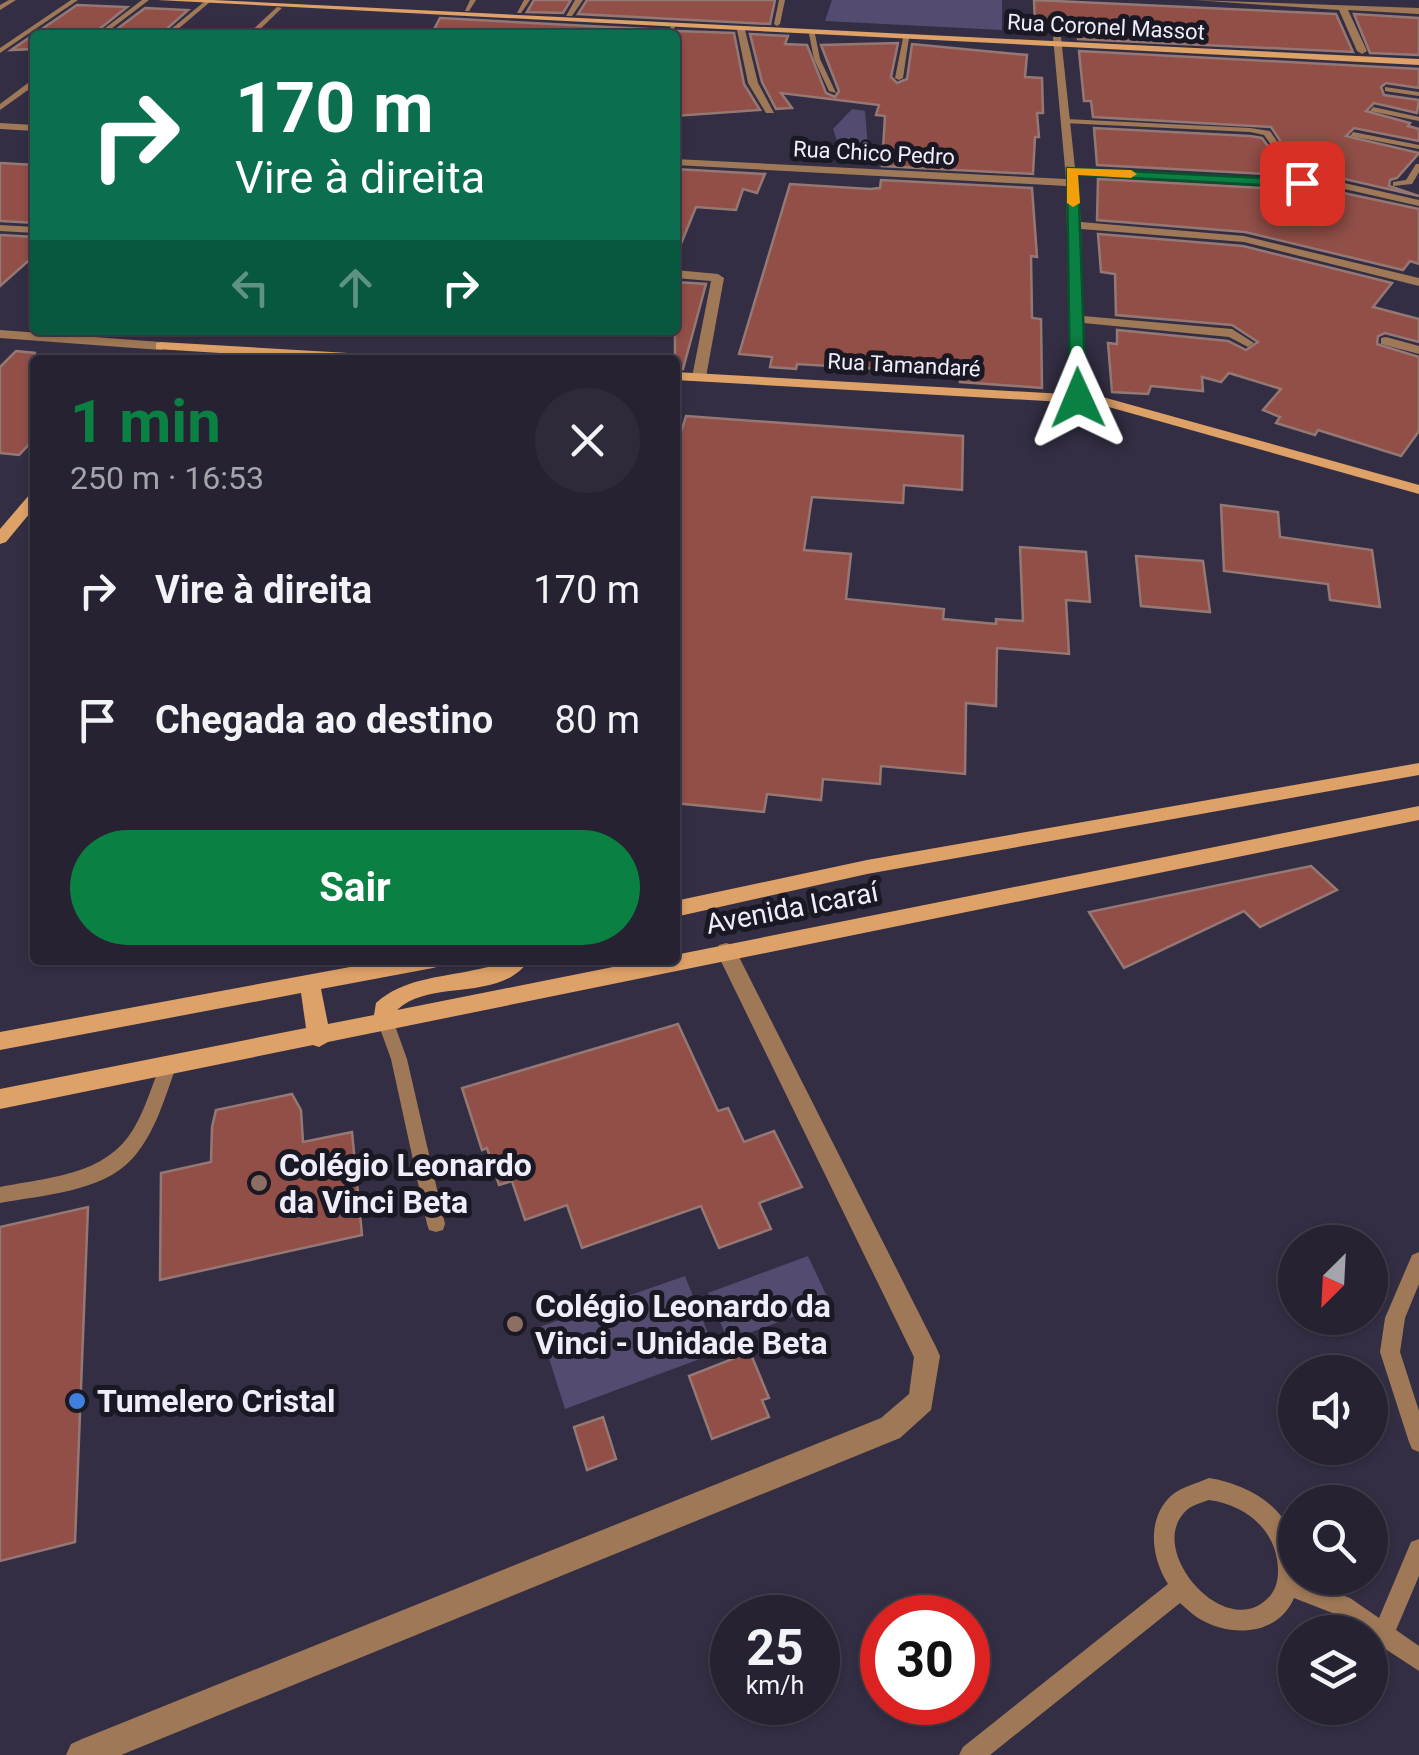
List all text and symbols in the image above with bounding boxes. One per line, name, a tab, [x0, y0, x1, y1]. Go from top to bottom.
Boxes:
street label: Rua Coronel Massot	[1006, 9, 1206, 45]
text: 170 m	[235, 67, 434, 149]
icon: right	[70, 70, 200, 200]
street label: Rua Chico Pedro	[792, 136, 956, 170]
pin	[1260, 141, 1345, 226]
text: Vire à direita	[235, 151, 485, 204]
icon: arrive	[1275, 156, 1330, 211]
icon: left	[223, 260, 278, 315]
icon: ahead	[328, 260, 383, 315]
icon: right	[433, 260, 488, 315]
position arrow	[1026, 346, 1130, 450]
street label: Rua Tamandaré	[827, 349, 981, 381]
text: 1 min	[70, 386, 221, 457]
button: close	[535, 388, 640, 493]
text: 250 m · 16:53	[70, 459, 264, 497]
icon: right	[70, 563, 125, 618]
text: Vire à direita	[155, 568, 372, 612]
text: 170 m	[533, 568, 640, 612]
icon: arrive	[70, 693, 125, 748]
text: Chegada ao destino	[155, 698, 493, 742]
text: 80 m	[555, 698, 640, 742]
button: Sair	[70, 830, 640, 945]
street label: Avenida Icaraí	[703, 875, 882, 941]
place label: Colégio Leonardo da Vinci Beta	[279, 1146, 532, 1221]
marker: Colégio Leonardo da Vinci Beta	[248, 1172, 270, 1194]
north arrow	[1278, 1225, 1388, 1335]
map controls	[1278, 1225, 1388, 1725]
place label: Colégio Leonardo da Vinci - Unidade Beta	[535, 1287, 831, 1362]
marker: Colégio Leonardo da Vinci - Unidade Beta	[504, 1313, 526, 1335]
button: sound	[1278, 1355, 1388, 1465]
place label: Tumelero Cristal	[97, 1382, 336, 1420]
marker: Tumelero Cristal	[66, 1390, 88, 1412]
button: search	[1278, 1485, 1388, 1595]
speed limit sign: 30	[860, 1595, 990, 1725]
button: layers	[1278, 1615, 1388, 1725]
text: 25	[746, 1619, 804, 1677]
text: km/h	[746, 1671, 804, 1700]

